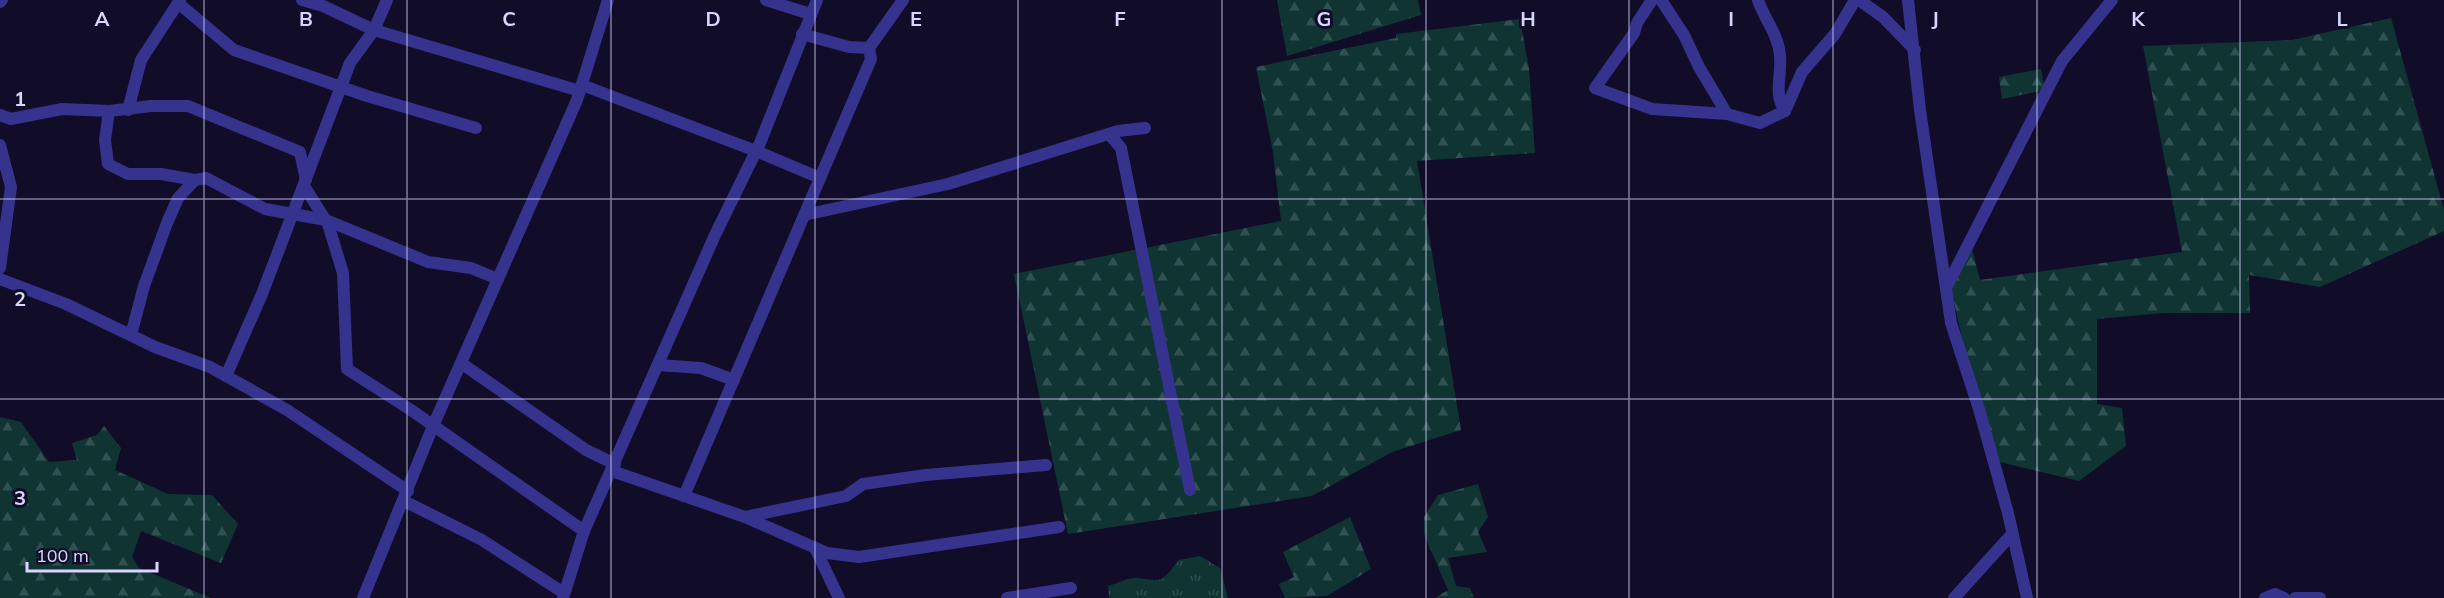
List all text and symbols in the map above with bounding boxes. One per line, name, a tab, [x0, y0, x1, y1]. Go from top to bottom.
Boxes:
text: A	[95, 6, 110, 31]
text: B	[299, 6, 313, 31]
text: C	[502, 6, 516, 31]
text: D	[705, 6, 721, 31]
text: E	[910, 6, 922, 31]
text: F	[1114, 6, 1126, 31]
text: G	[1317, 6, 1331, 31]
text: H	[1520, 6, 1536, 31]
text: I	[1728, 6, 1734, 31]
text: J	[1931, 6, 1939, 31]
text: K	[2131, 6, 2145, 31]
text: L	[2336, 6, 2348, 31]
text: 1	[14, 86, 26, 111]
text: 2	[14, 286, 26, 311]
text: 3	[14, 485, 26, 510]
scale bar	[27, 535, 158, 573]
text: 100 m	[36, 544, 89, 567]

